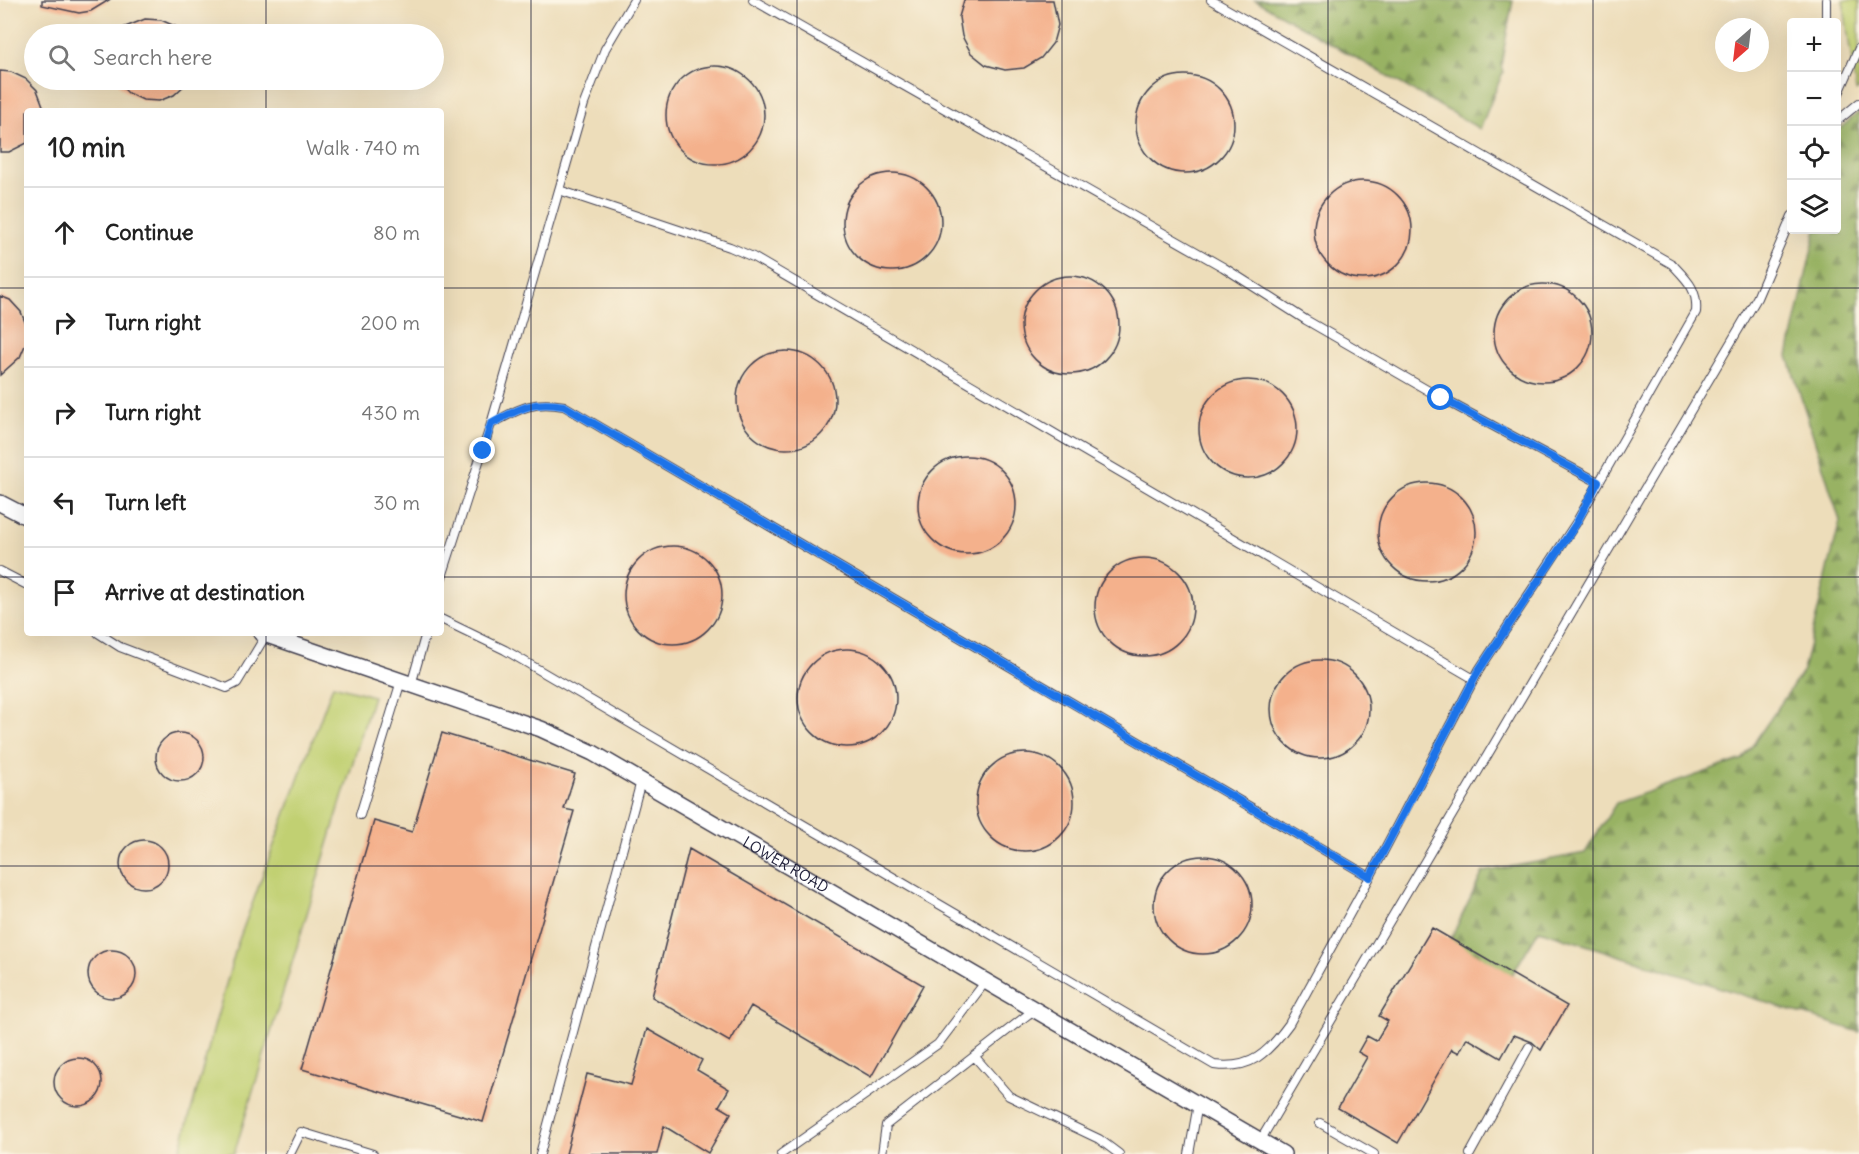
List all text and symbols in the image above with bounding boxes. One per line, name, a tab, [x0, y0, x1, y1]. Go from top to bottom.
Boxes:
north arrow	[1715, 18, 1769, 72]
map controls	[1787, 18, 1841, 234]
button: +	[1787, 18, 1841, 72]
search box	[24, 24, 444, 90]
icon: search	[45, 41, 78, 74]
text: Search here	[93, 43, 212, 71]
button: −	[1787, 72, 1841, 126]
button: locate	[1787, 126, 1841, 180]
text: 10 min	[48, 131, 125, 164]
text: Walk · 740 m	[306, 135, 420, 160]
button: layers	[1787, 180, 1841, 234]
icon: ahead	[48, 216, 81, 249]
text: Continue	[105, 218, 194, 246]
text: 80 m	[373, 220, 420, 245]
icon: right	[48, 306, 81, 339]
text: Turn right	[105, 308, 201, 336]
text: 200 m	[360, 310, 420, 335]
route start	[1427, 384, 1453, 410]
icon: right	[48, 396, 81, 429]
text: Turn right	[105, 398, 201, 426]
text: 430 m	[362, 400, 420, 425]
route end	[469, 437, 495, 463]
icon: left	[48, 486, 81, 519]
text: Turn left	[105, 488, 186, 516]
text: 30 m	[373, 490, 420, 515]
icon: arrive	[48, 576, 81, 609]
text: Arrive at destination	[105, 578, 305, 606]
street label: LOWER ROAD	[740, 832, 832, 897]

